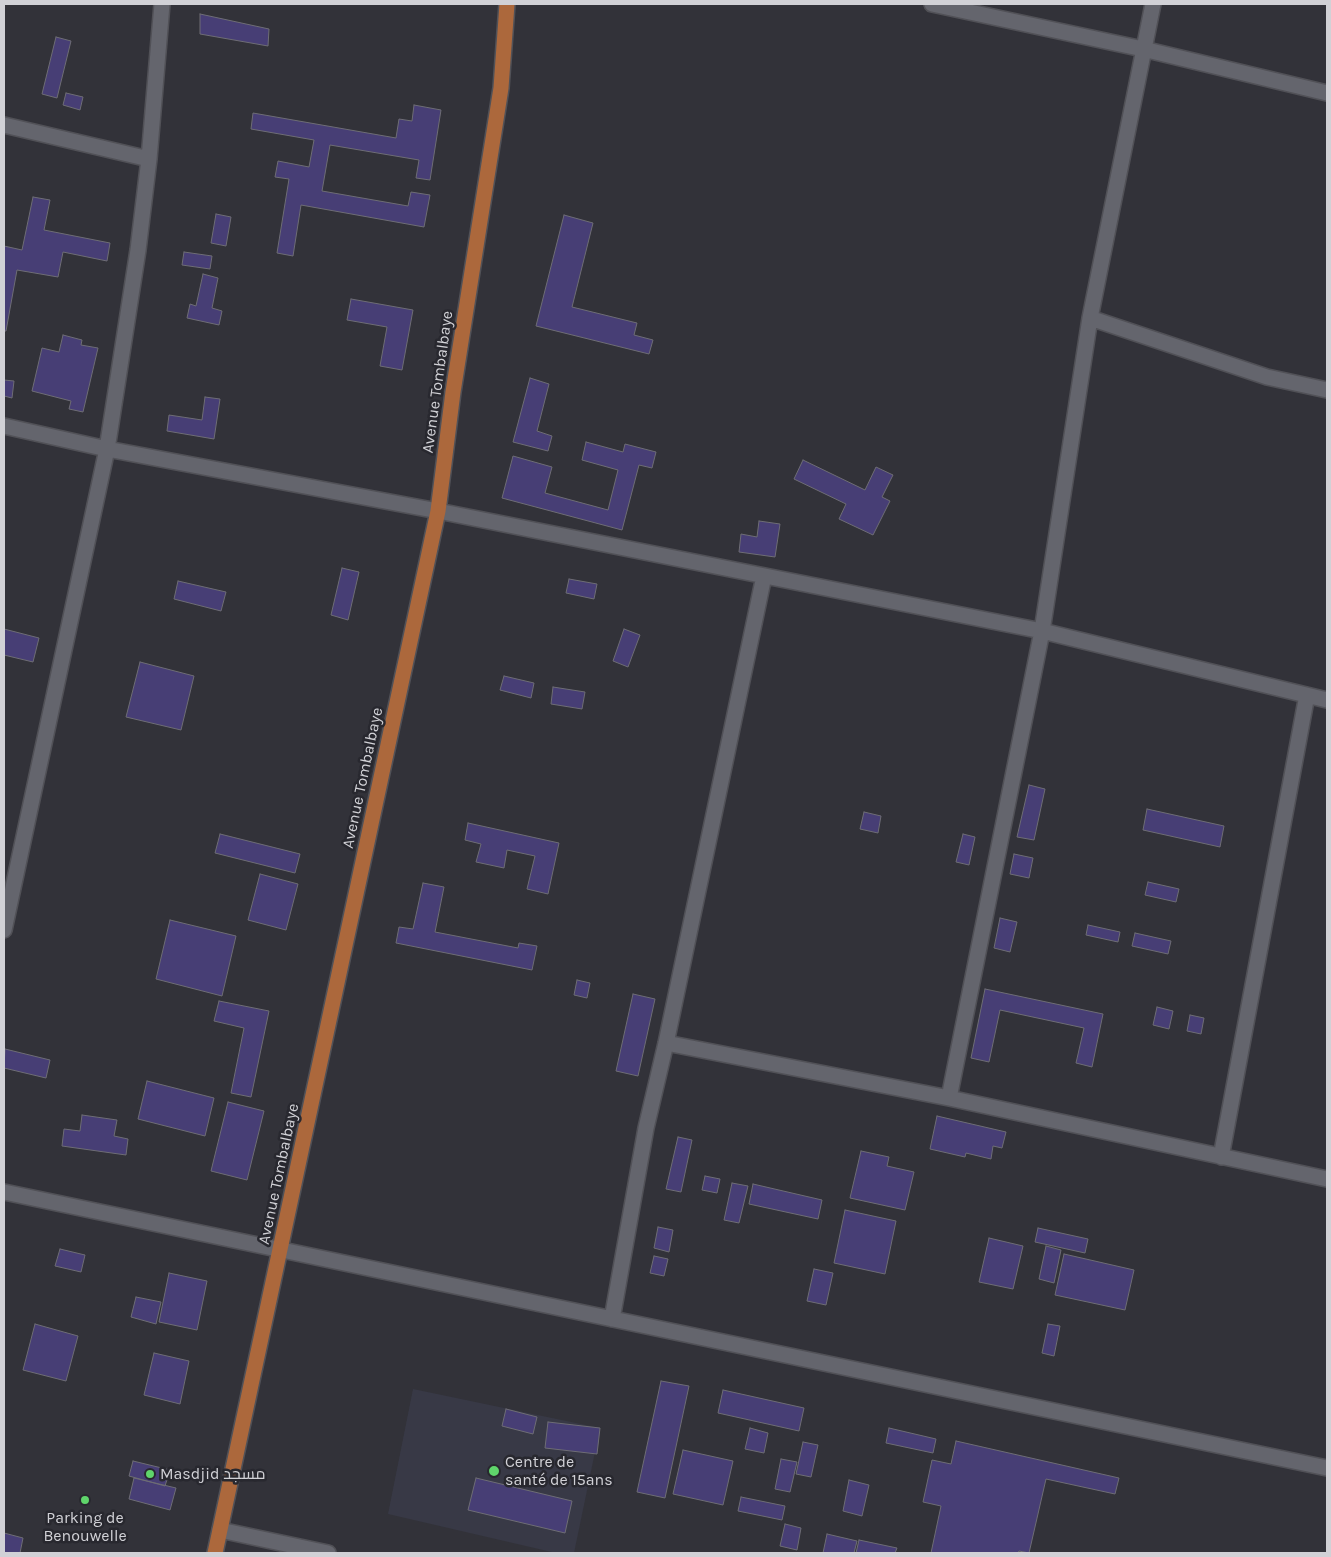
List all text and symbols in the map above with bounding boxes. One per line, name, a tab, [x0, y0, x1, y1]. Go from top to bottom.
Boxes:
street label: Avenue Tombalbaye	[418, 310, 458, 454]
street label: Avenue Tombalbaye	[339, 706, 387, 850]
street label: Avenue Tombalbaye	[255, 1102, 303, 1246]
place label: Centre de santé de 15ans	[505, 1452, 613, 1490]
place label: Masdjid مسجد	[160, 1464, 266, 1484]
marker: Centre de santé de 15ans	[487, 1464, 501, 1478]
marker: Masdjid مسجد	[144, 1468, 156, 1480]
marker: Parking de Benouwelle	[79, 1494, 91, 1506]
place label: Parking de Benouwelle	[43, 1508, 127, 1546]

